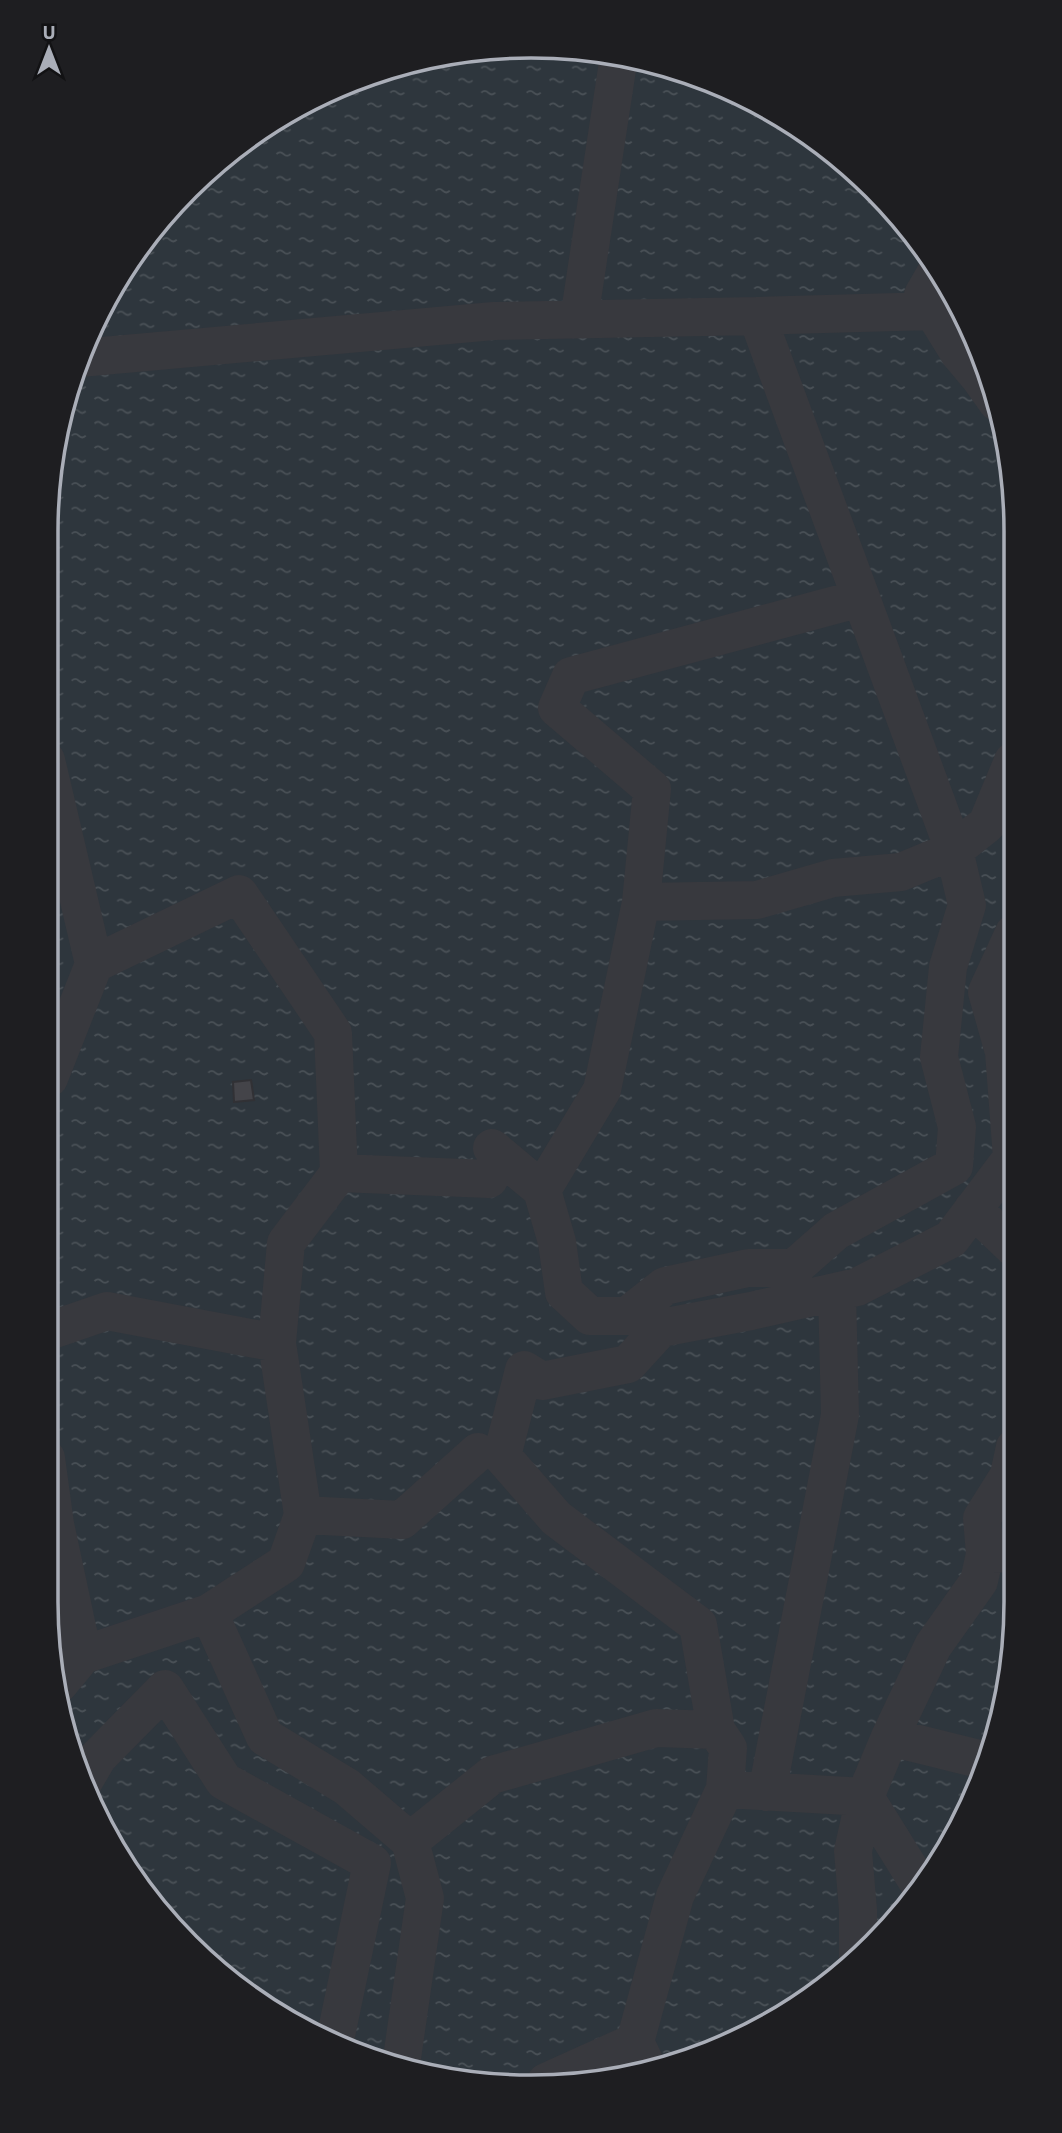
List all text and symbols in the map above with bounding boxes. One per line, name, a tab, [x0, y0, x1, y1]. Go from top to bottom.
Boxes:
north arrow	[14, 14, 84, 84]
text: U	[42, 20, 56, 44]

